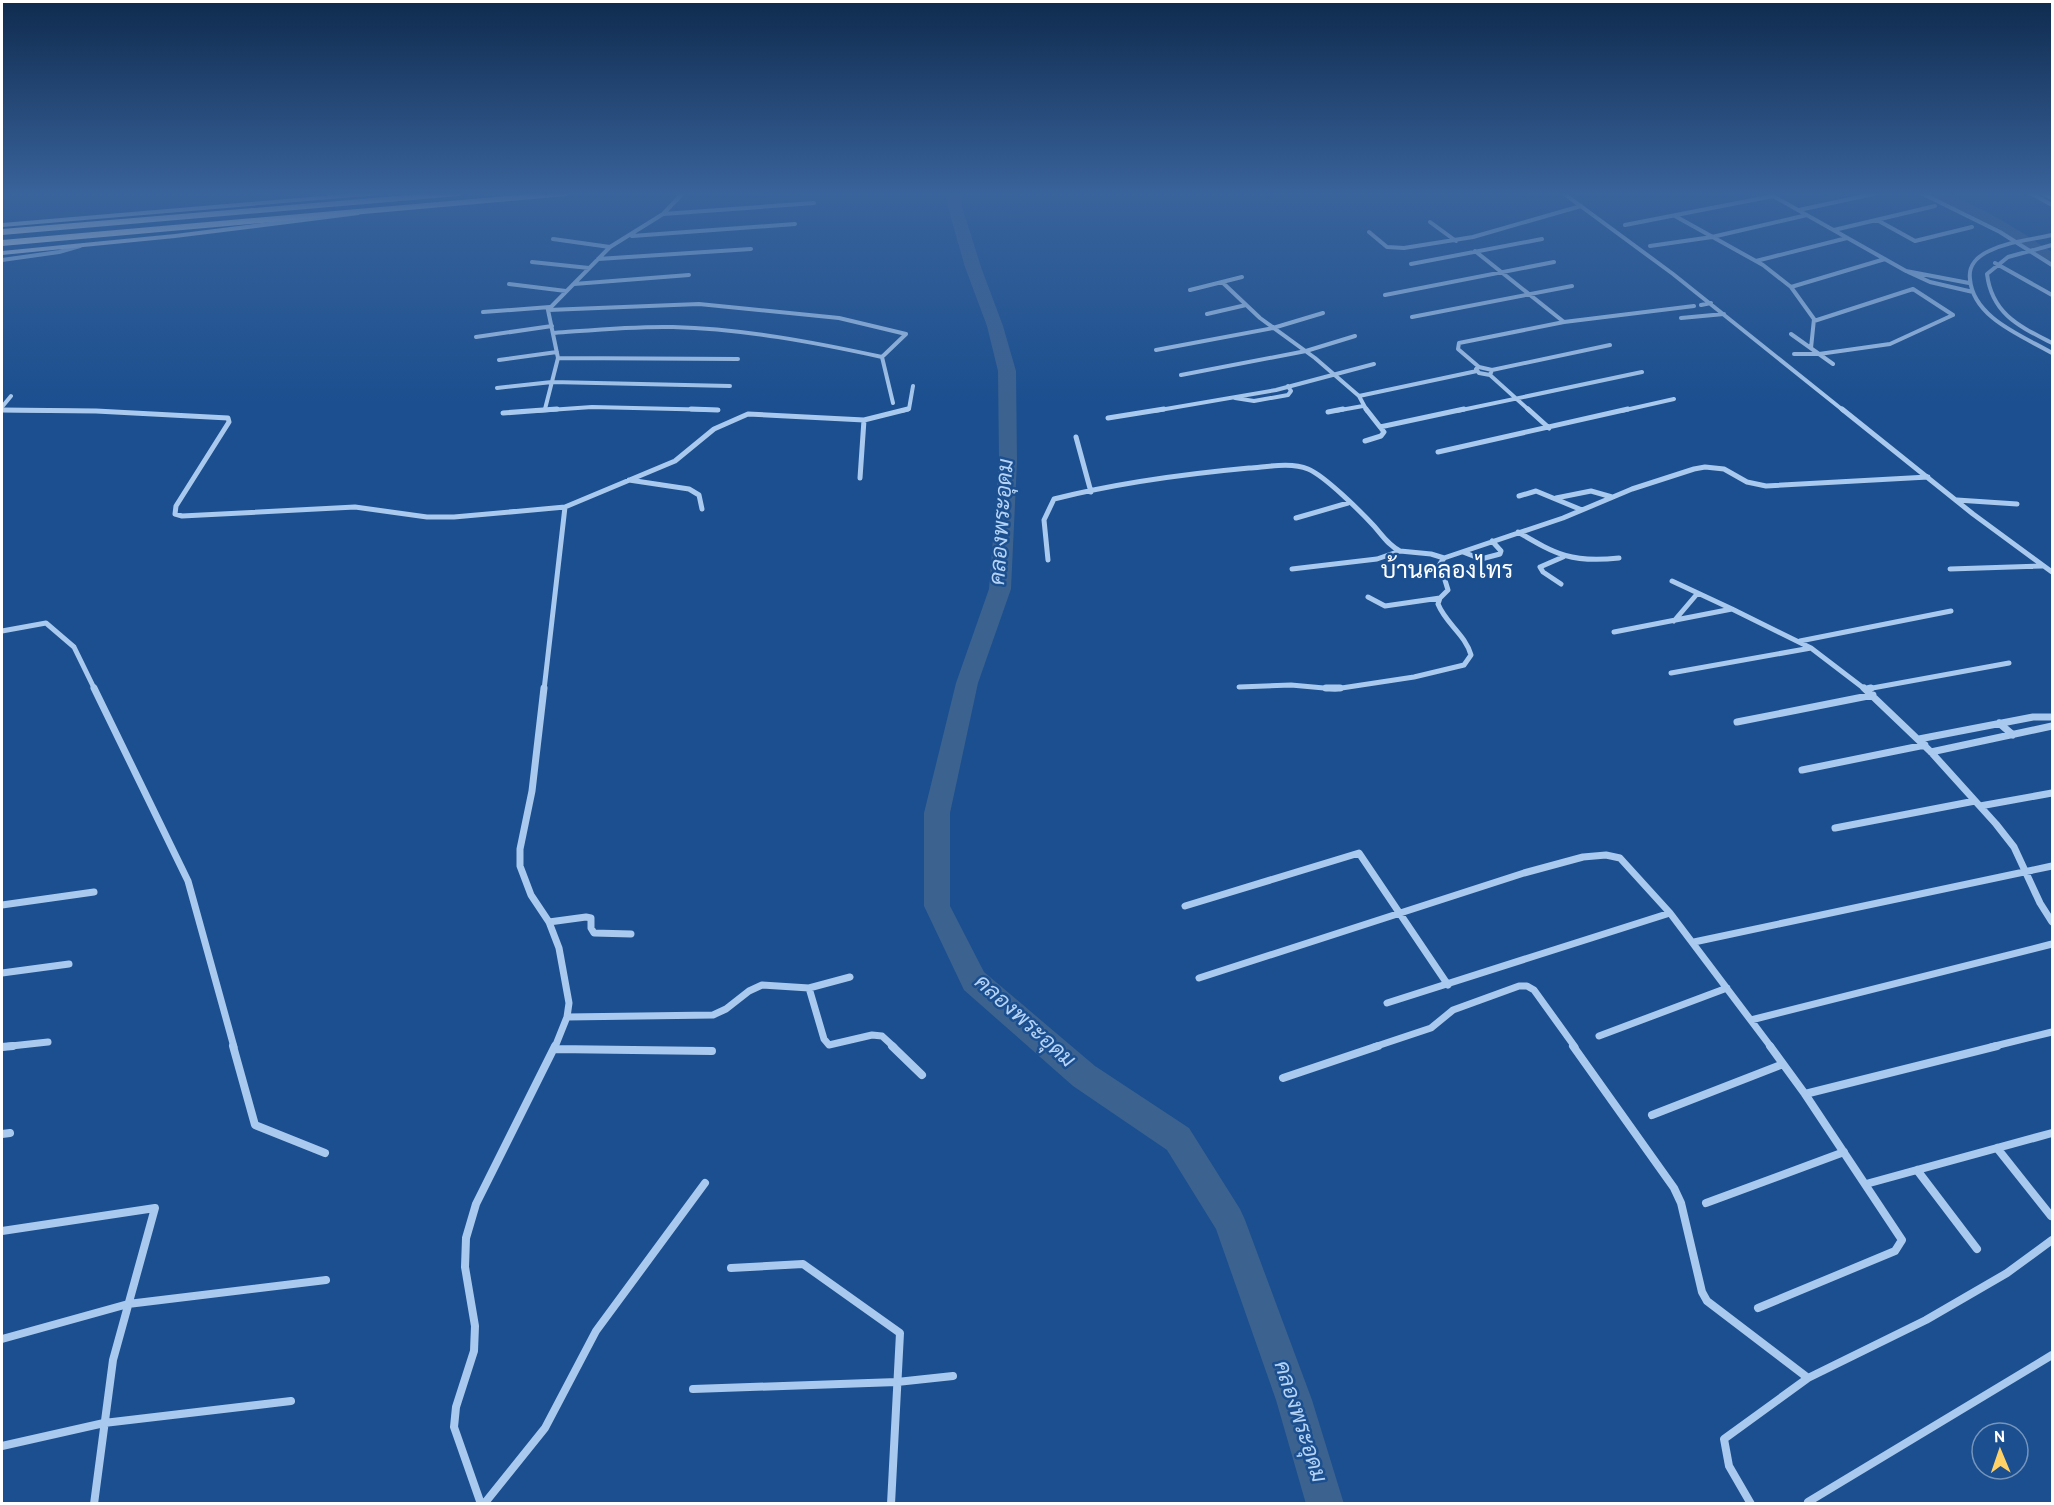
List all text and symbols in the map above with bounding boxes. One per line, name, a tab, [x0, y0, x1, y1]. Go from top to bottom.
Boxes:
water label: คลองพระอุดม	[985, 457, 1021, 586]
district label: บ้านคลองไทร	[1381, 554, 1513, 587]
water label: คลองพระอุดม	[968, 970, 1080, 1075]
water label: คลองพระอุดม	[1267, 1358, 1332, 1487]
north arrow	[1970, 1421, 2030, 1481]
text: N	[1993, 1428, 2006, 1448]

